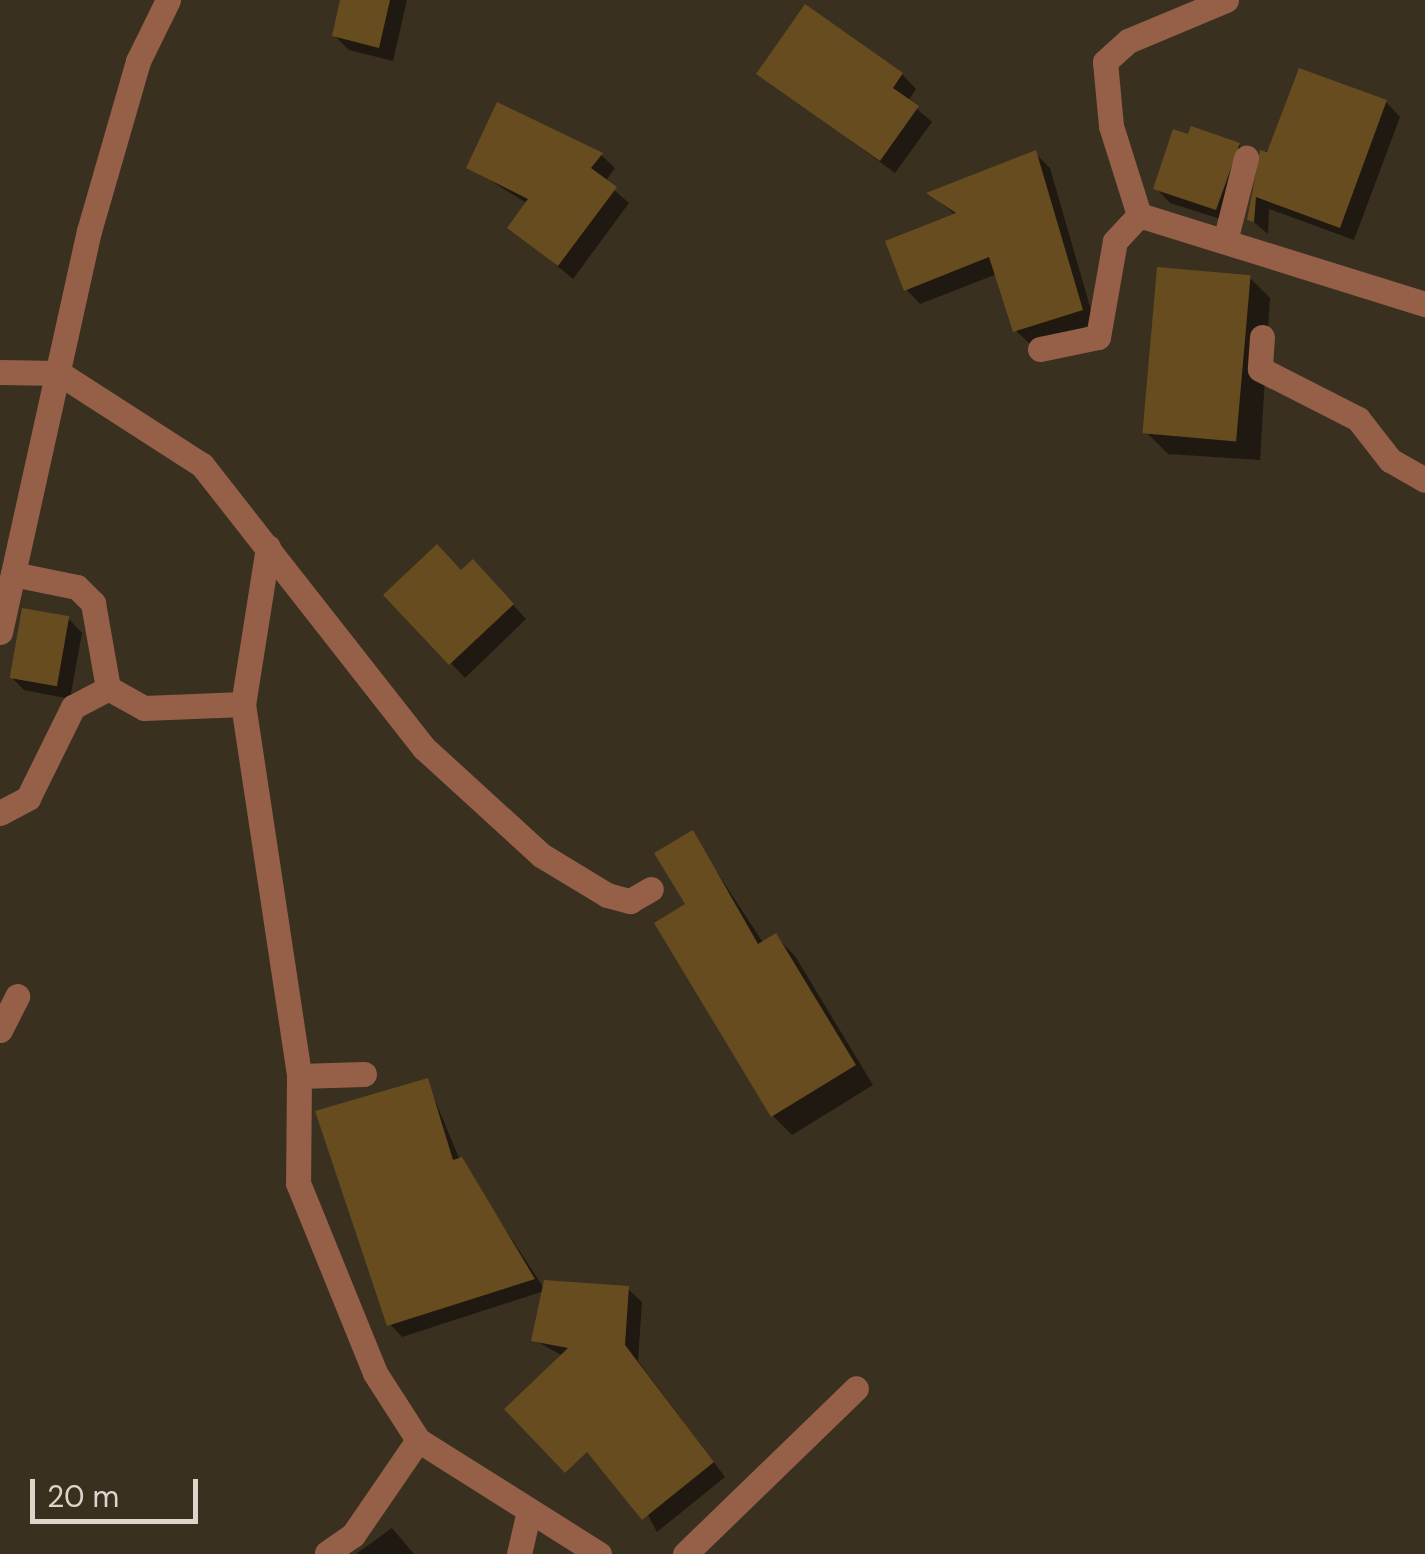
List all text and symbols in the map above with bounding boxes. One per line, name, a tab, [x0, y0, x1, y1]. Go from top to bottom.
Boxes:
scale bar	[35, 1459, 202, 1521]
text: 20 m	[47, 1477, 119, 1516]

